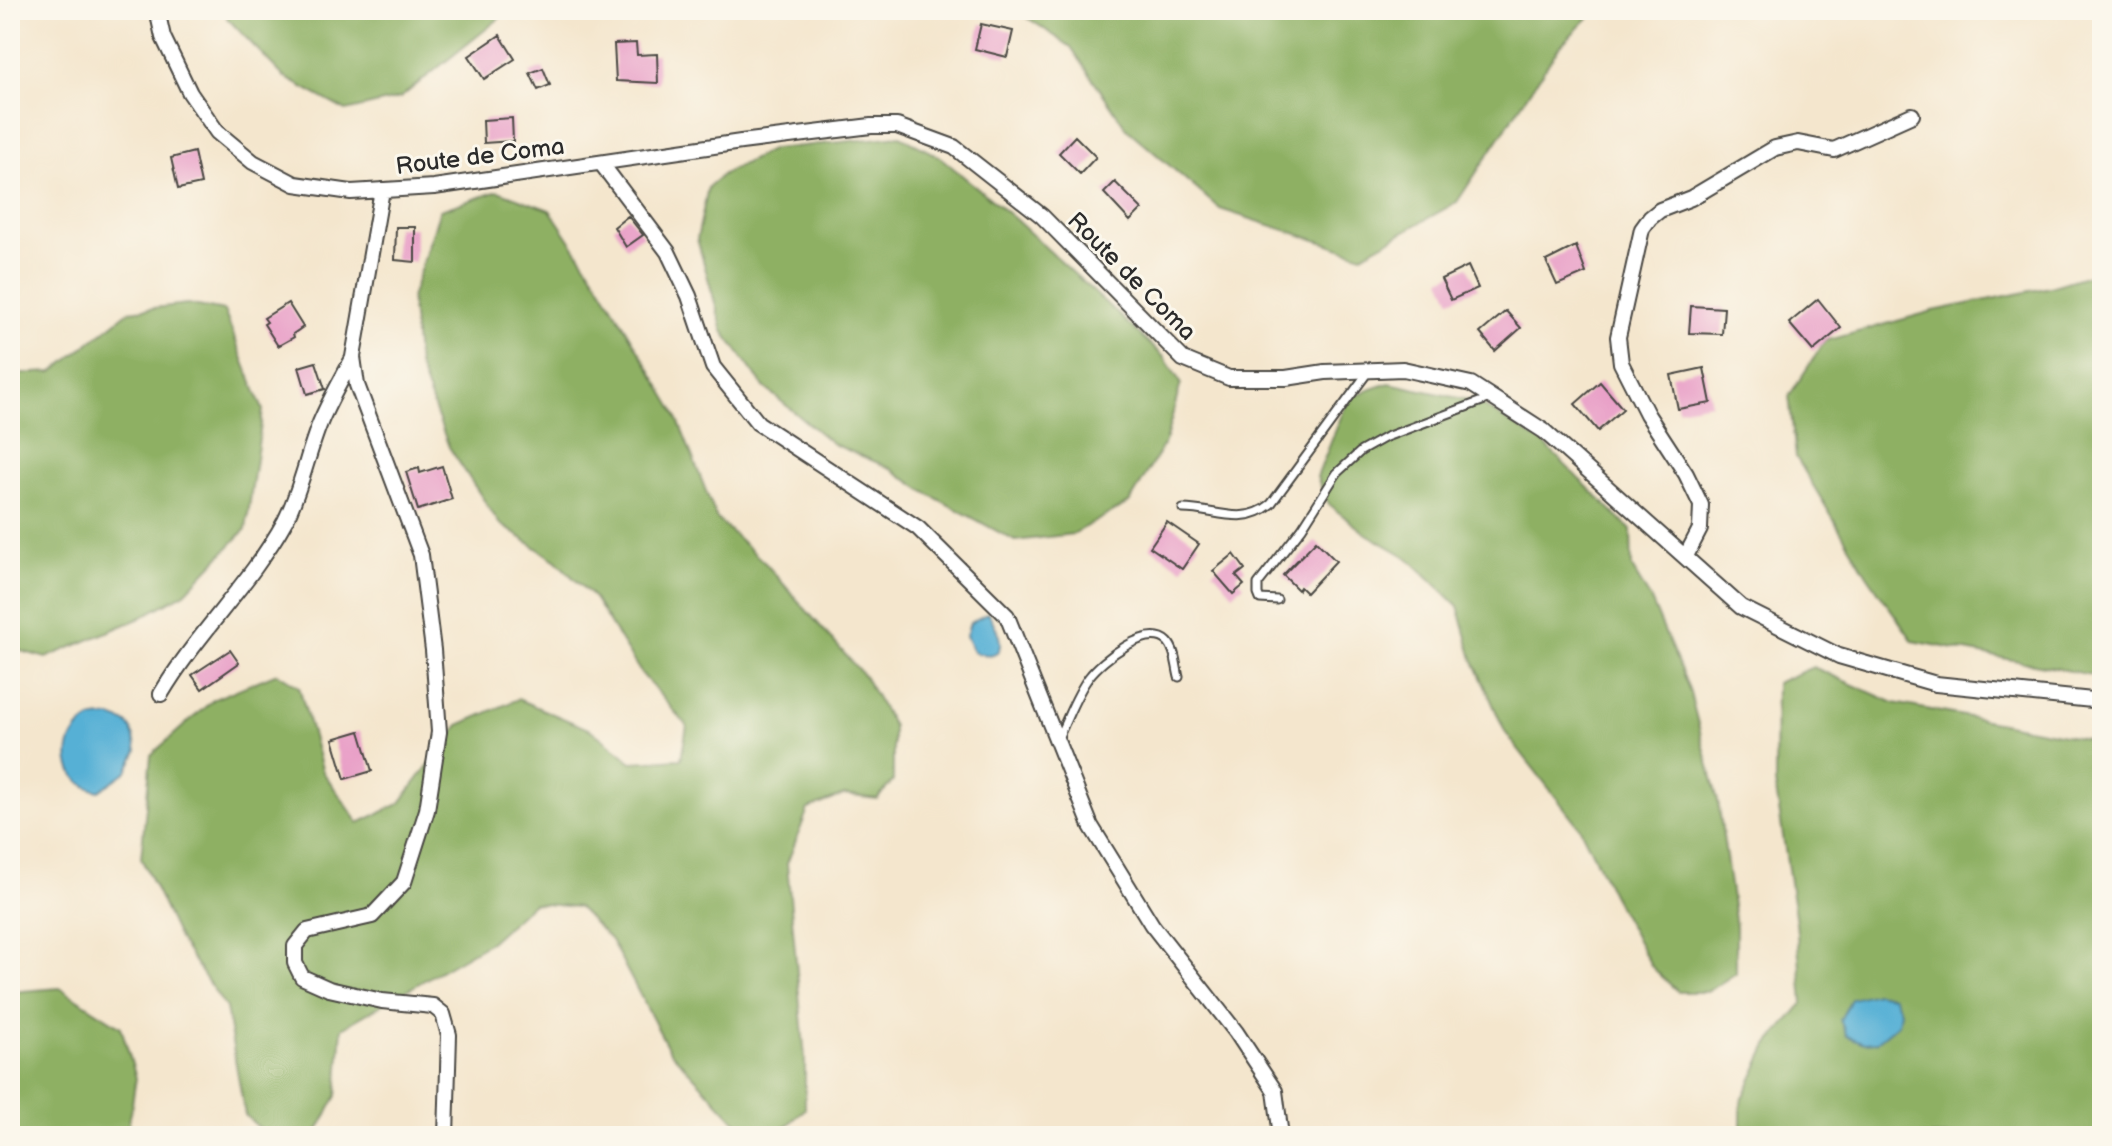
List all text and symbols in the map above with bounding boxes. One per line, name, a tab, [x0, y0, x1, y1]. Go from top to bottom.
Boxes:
street label: Route de Coma	[394, 132, 566, 181]
street label: Route de Coma	[1061, 206, 1202, 347]

